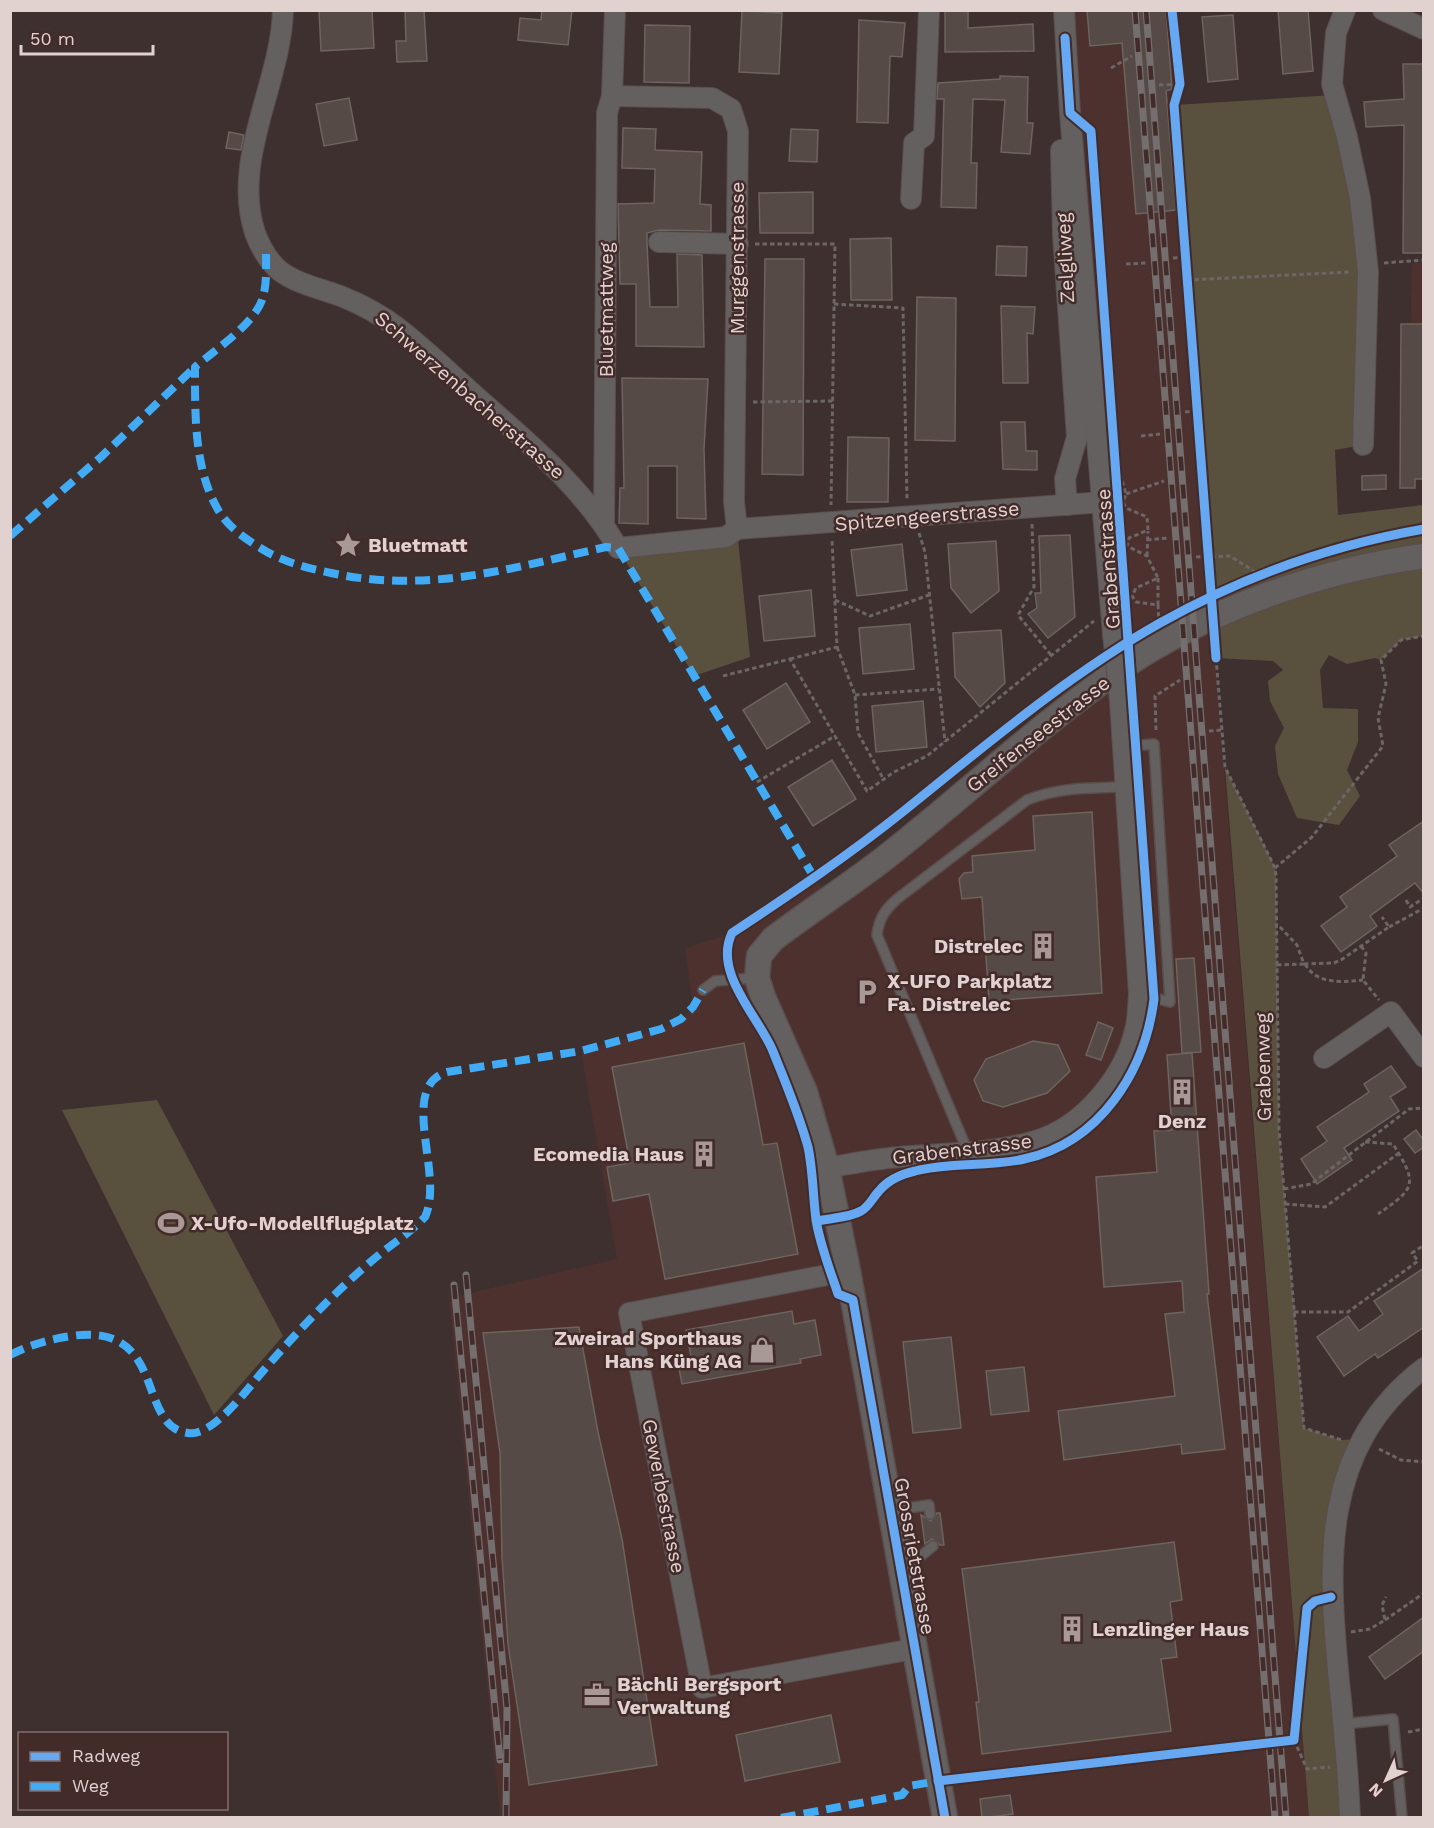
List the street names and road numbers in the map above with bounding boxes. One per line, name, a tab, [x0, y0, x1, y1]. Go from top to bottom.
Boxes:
street label: Murggenstrasse	[725, 182, 749, 334]
street label: Zelgliweg	[1051, 212, 1079, 304]
street label: Bluetmattweg	[594, 242, 618, 378]
street label: Schwerzenbacherstrasse	[370, 306, 570, 484]
street label: Grabenstrasse	[1091, 488, 1125, 630]
street label: Spitzengeerstrasse	[834, 496, 1020, 536]
street label: Greifenseestrasse	[962, 671, 1114, 797]
street label: Grabenweg	[1250, 1012, 1276, 1121]
street label: Grabenstrasse	[891, 1129, 1033, 1169]
street label: Gewerbestrasse	[637, 1417, 691, 1575]
street label: Grossrietstrasse	[889, 1476, 941, 1636]

